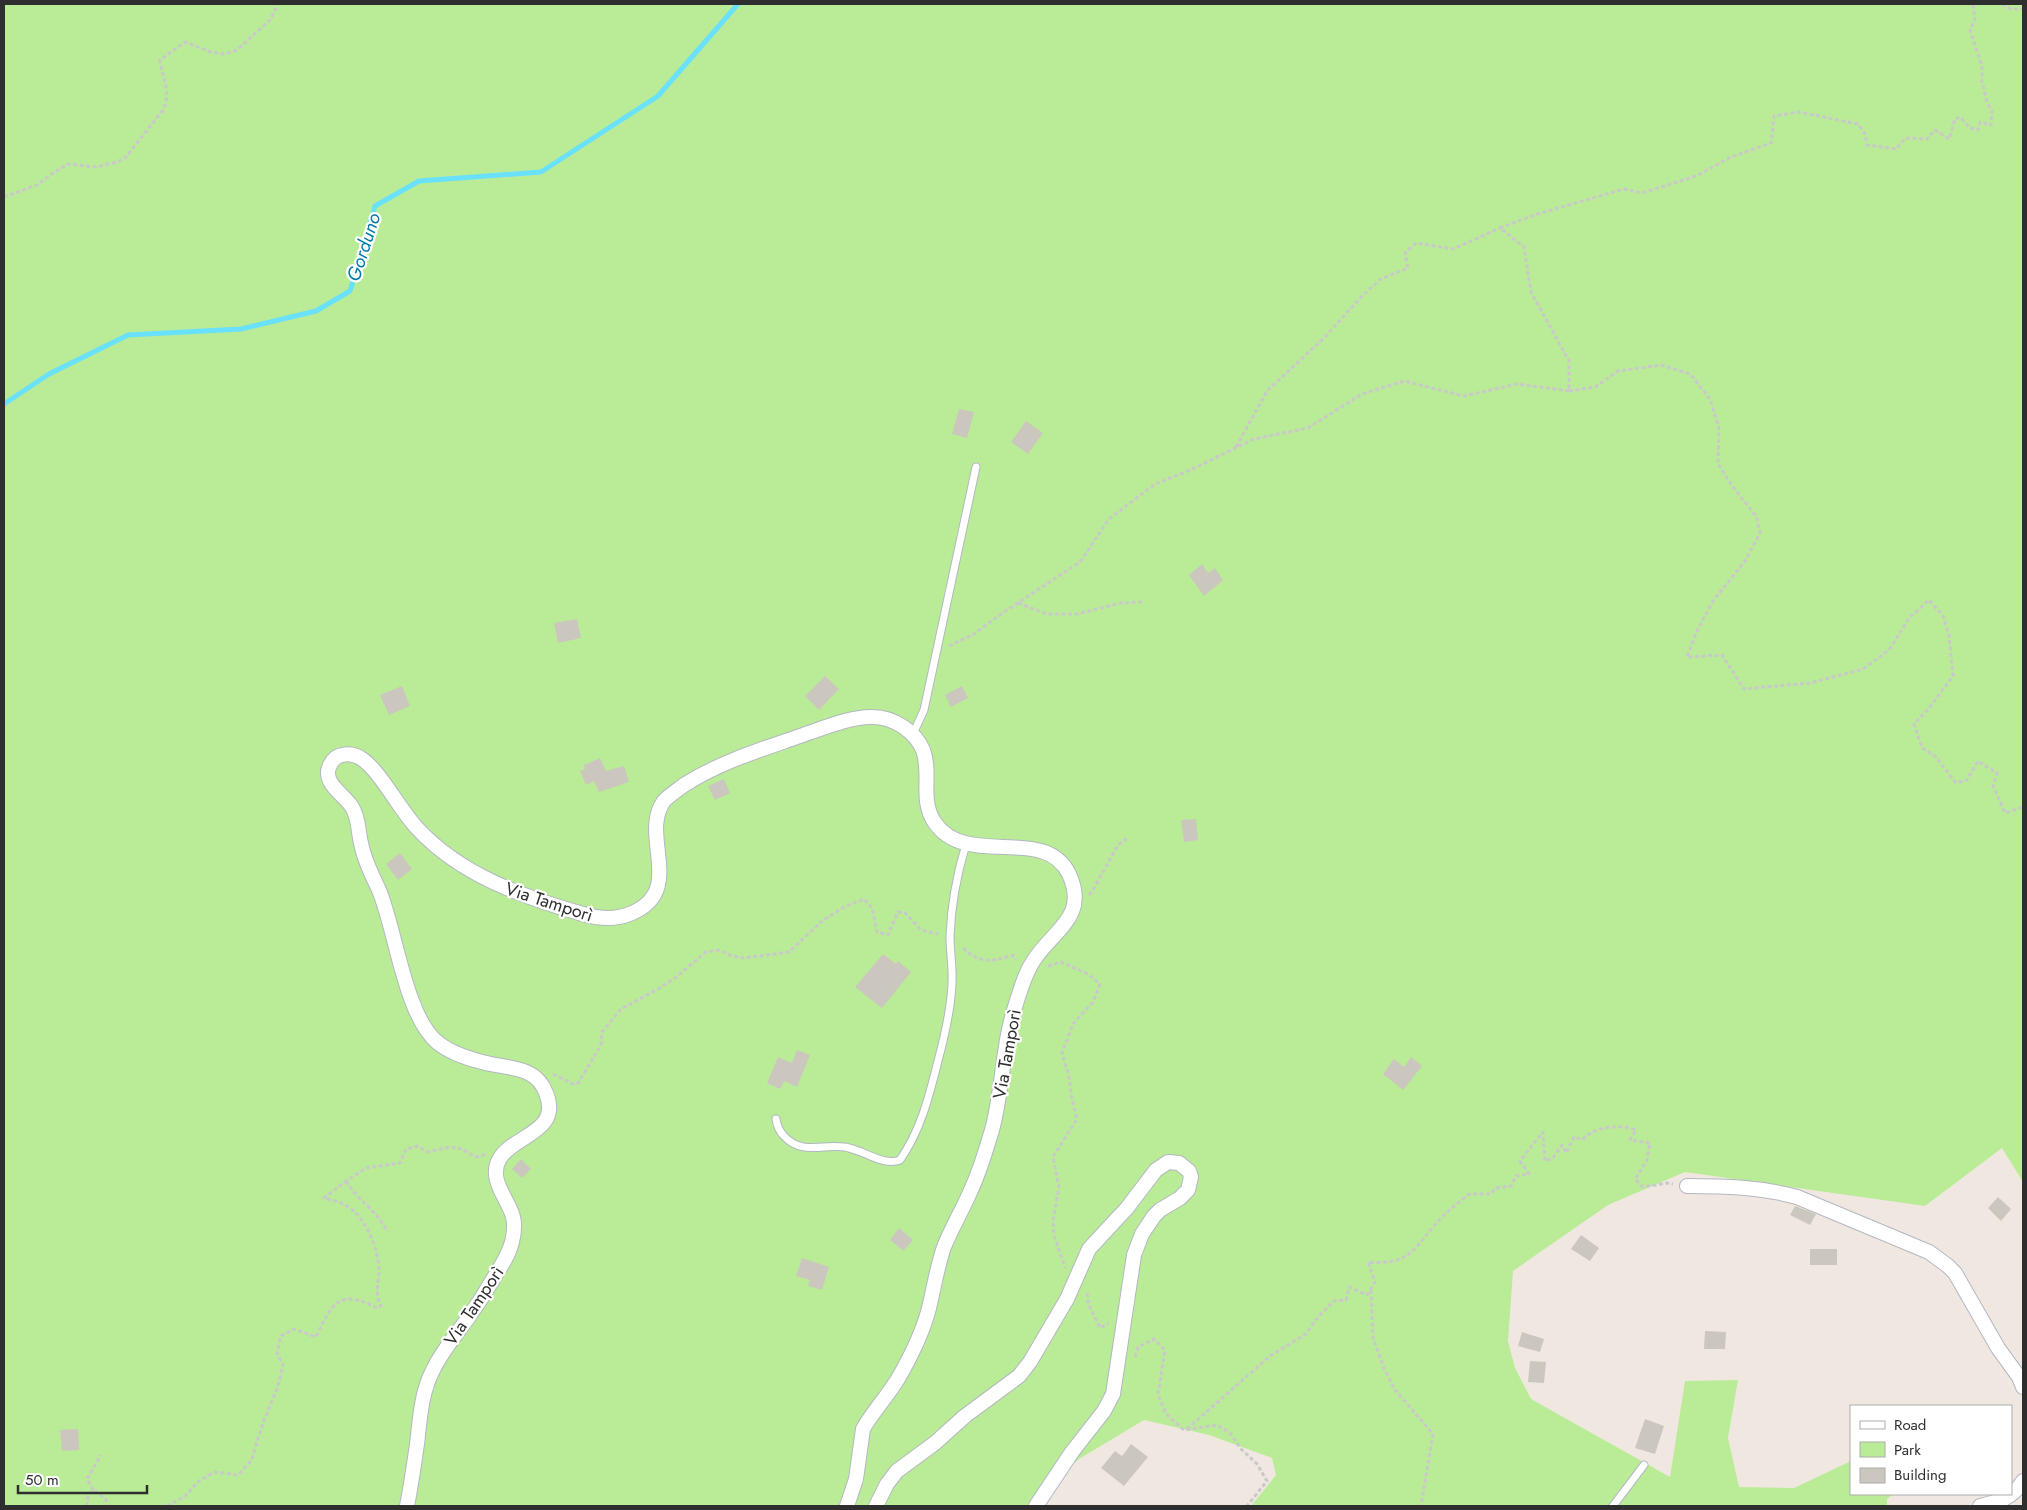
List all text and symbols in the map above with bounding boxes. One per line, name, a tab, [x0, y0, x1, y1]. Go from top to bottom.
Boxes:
water label: Gorduno	[340, 209, 387, 285]
street label: Via Tamporì	[502, 876, 596, 928]
street label: Via Tamporì	[986, 1007, 1028, 1101]
street label: Via Tamporì	[438, 1261, 510, 1351]
legend	[1850, 1405, 2012, 1495]
text: Road	[1894, 1414, 1926, 1436]
text: Park	[1894, 1439, 1921, 1461]
scale bar	[18, 1462, 146, 1494]
text: Building	[1894, 1464, 1946, 1486]
text: 50 m	[25, 1469, 59, 1491]

